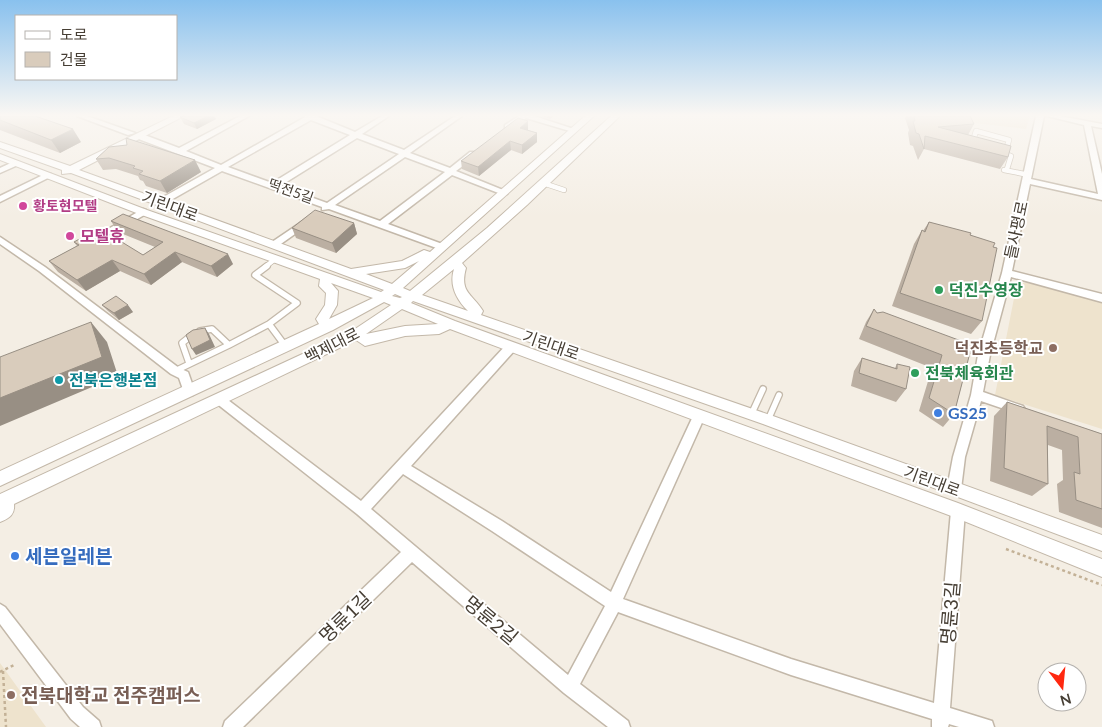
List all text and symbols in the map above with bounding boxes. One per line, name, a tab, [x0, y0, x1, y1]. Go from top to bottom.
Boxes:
legend	[15, 15, 178, 80]
text: 도로	[60, 25, 88, 43]
text: 건물	[60, 50, 88, 68]
street label: 떡전5길	[266, 175, 316, 206]
street label: 기린대로	[139, 187, 201, 225]
place label: 황토현모텔	[33, 197, 98, 214]
street label: 들사평로	[1000, 199, 1031, 261]
marker: 황토현모텔	[17, 200, 29, 212]
place label: 모텔휴	[80, 226, 124, 245]
marker: 모텔휴	[64, 230, 76, 242]
place label: 덕진수영장	[949, 280, 1023, 299]
marker: 덕진수영장	[933, 284, 945, 296]
street label: 백제대로	[301, 323, 363, 366]
street label: 기린대로	[520, 326, 582, 363]
place label: 덕진초등학교	[955, 338, 1043, 357]
marker: 덕진초등학교	[1047, 342, 1059, 354]
place label: 전북체육회관	[925, 363, 1014, 382]
marker: 전북체육회관	[909, 367, 921, 379]
place label: 전북은행본점	[69, 370, 157, 389]
marker: 전북은행본점	[53, 374, 65, 386]
place label: GS25	[948, 403, 987, 422]
marker: GS25	[932, 407, 944, 419]
street label: 기린대로	[901, 462, 963, 500]
place label: 세븐일레븐	[25, 544, 112, 567]
marker: 세븐일레븐	[9, 550, 21, 562]
street label: 명륜3길	[935, 580, 964, 646]
street label: 명륜1길	[314, 586, 375, 647]
street label: 명륜2길	[460, 590, 523, 649]
north arrow	[1037, 662, 1087, 712]
place label: 전북대학교 전주캠퍼스	[21, 683, 200, 706]
marker: 전북대학교 전주캠퍼스	[5, 689, 17, 701]
text: N	[1058, 690, 1073, 710]

